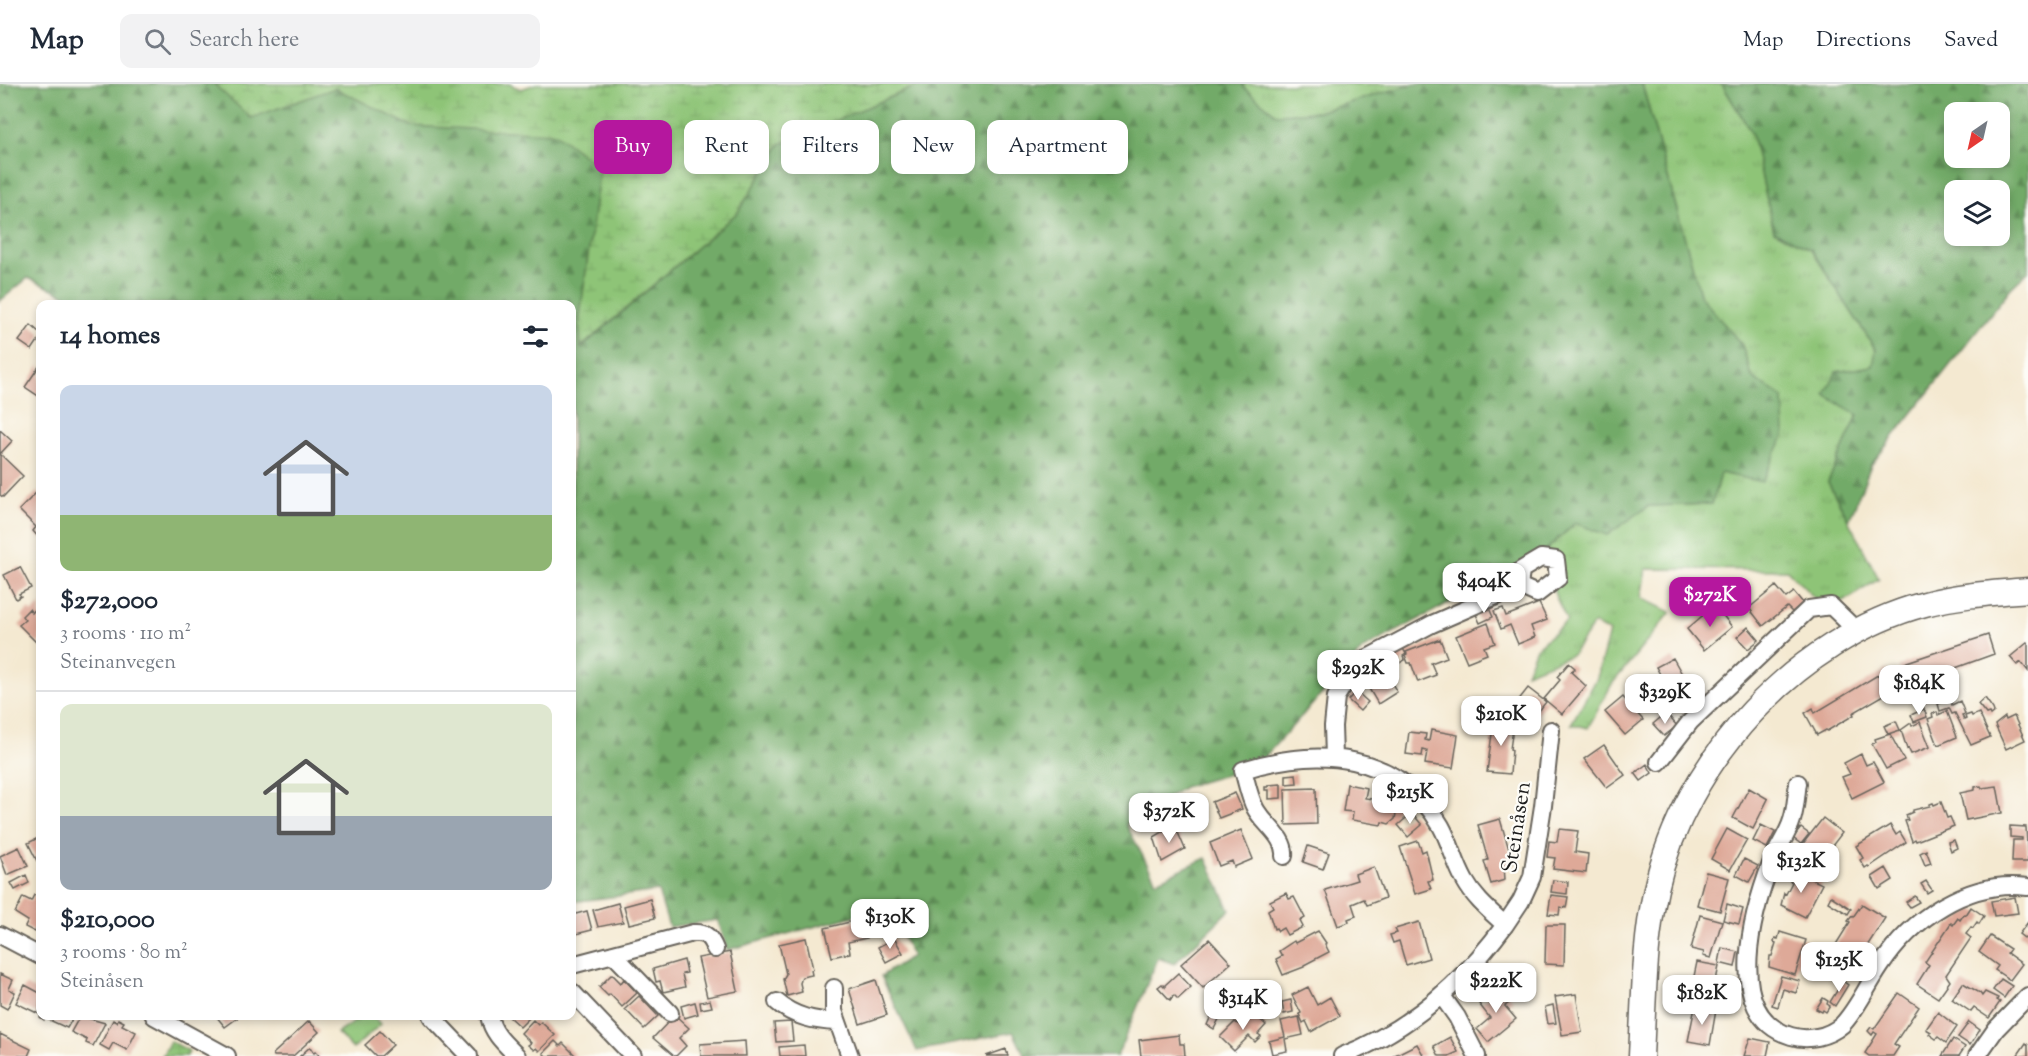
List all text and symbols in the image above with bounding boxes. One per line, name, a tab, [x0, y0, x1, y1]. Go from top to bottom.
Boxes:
search box	[120, 14, 540, 68]
text: Map	[30, 21, 84, 61]
icon: search	[141, 25, 174, 58]
text: Search here	[189, 25, 299, 57]
text: Map	[1743, 26, 1783, 56]
text: Directions	[1816, 26, 1911, 56]
text: Saved	[1944, 26, 1998, 56]
north arrow	[1944, 102, 2010, 168]
map controls	[1944, 102, 2010, 246]
chip: Buy	[594, 120, 672, 174]
chip: Rent	[684, 120, 769, 174]
chip: Filters	[781, 120, 879, 174]
chip: New	[891, 120, 975, 174]
chip: Apartment	[987, 120, 1128, 174]
button: layers	[1944, 180, 2010, 246]
text: 14 homes	[60, 318, 160, 355]
icon: filters	[519, 320, 552, 353]
icon: home	[252, 424, 360, 532]
pin: $404K	[1442, 563, 1526, 614]
text: $404K	[1457, 568, 1511, 597]
pin: $272K	[1668, 577, 1752, 628]
text: $272K	[1683, 582, 1737, 611]
text: $272,000	[60, 583, 158, 620]
text: 3 rooms · 110 m²	[60, 620, 191, 649]
text: Steinanvegen	[60, 649, 176, 678]
pin: $292K	[1316, 650, 1400, 701]
text: $292K	[1331, 655, 1385, 684]
pin: $184K	[1877, 665, 1961, 716]
text: $184K	[1893, 670, 1945, 699]
pin: $329K	[1623, 674, 1707, 725]
text: $329K	[1639, 679, 1691, 708]
pin: $210K	[1459, 696, 1543, 747]
text: $210K	[1475, 701, 1527, 730]
icon: home	[252, 743, 360, 851]
pin: $215K	[1368, 774, 1452, 825]
text: $215K	[1386, 779, 1434, 808]
street label: Steinåsen	[1495, 779, 1541, 875]
pin: $372K	[1127, 793, 1211, 844]
text: $372K	[1143, 798, 1195, 827]
pin: $132K	[1759, 843, 1843, 894]
text: $132K	[1776, 848, 1826, 877]
pin: $130K	[848, 899, 932, 950]
text: $210,000	[60, 902, 155, 939]
text: $130K	[865, 904, 915, 933]
text: 3 rooms · 80 m²	[60, 939, 188, 968]
pin: $125K	[1797, 942, 1881, 993]
text: $125K	[1815, 947, 1863, 976]
pin: $222K	[1454, 963, 1538, 1014]
text: Steinåsen	[60, 968, 144, 997]
text: $222K	[1469, 968, 1523, 997]
pin: $182K	[1660, 975, 1744, 1026]
pin: $314K	[1201, 980, 1285, 1031]
text: $182K	[1676, 980, 1728, 1009]
text: $314K	[1218, 985, 1268, 1014]

